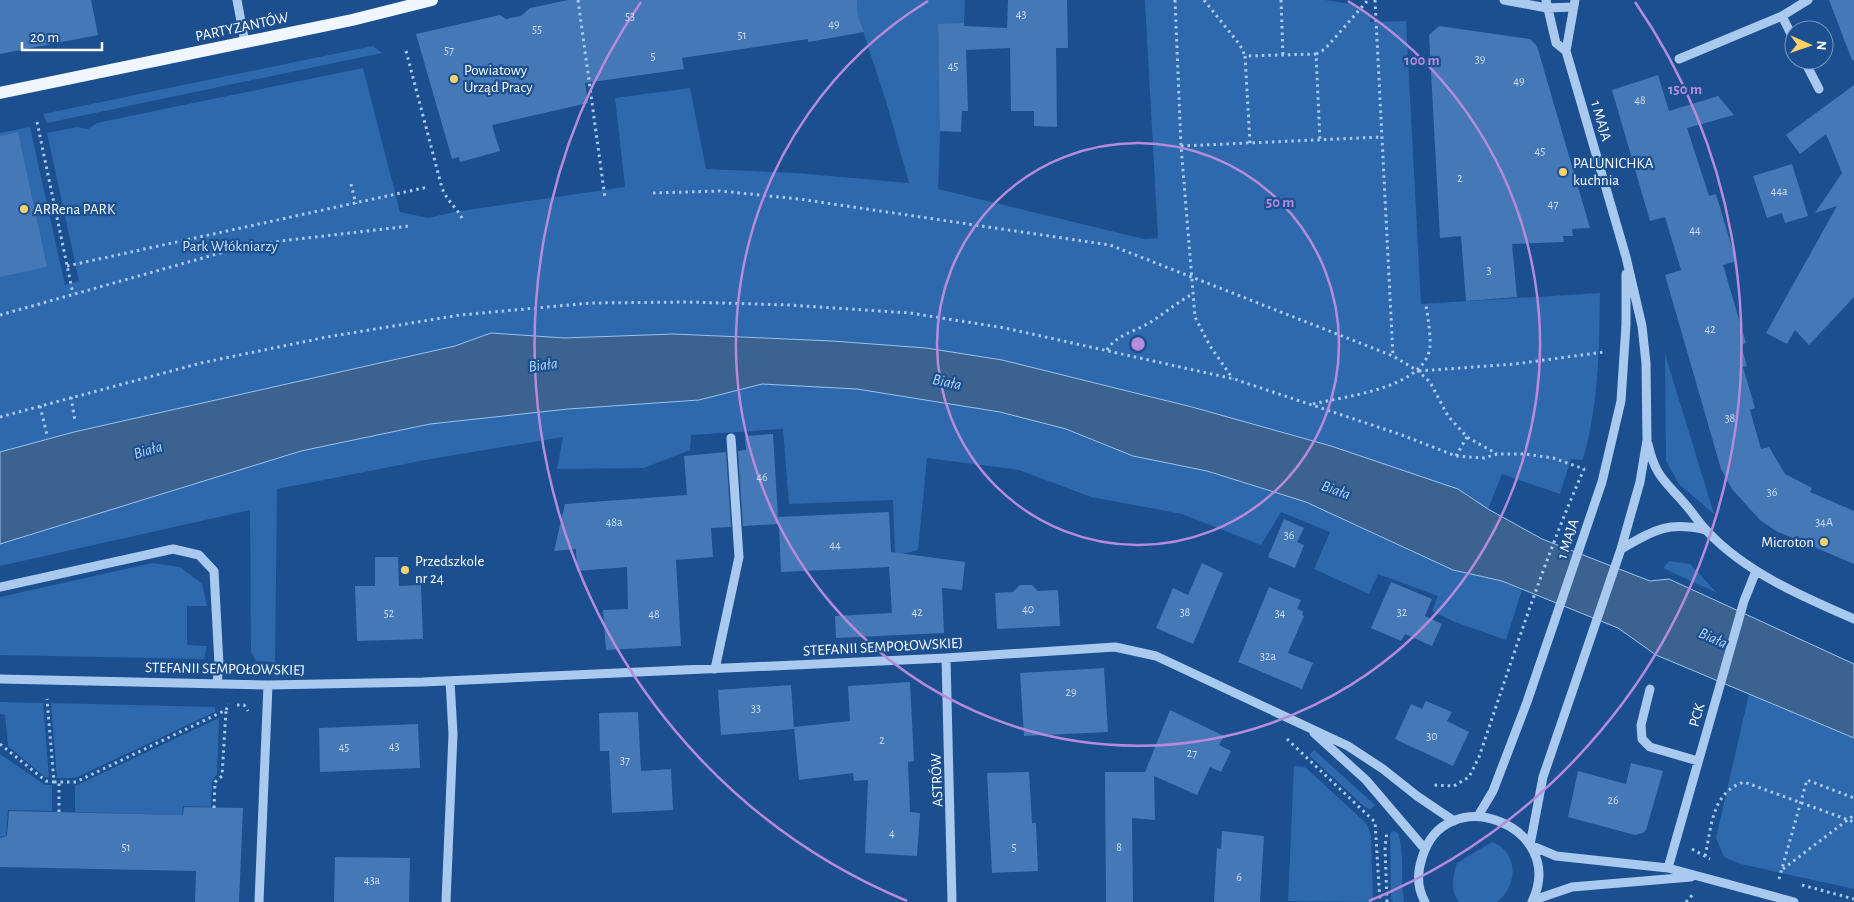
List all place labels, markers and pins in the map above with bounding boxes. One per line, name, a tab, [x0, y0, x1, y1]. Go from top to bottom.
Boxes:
place label: Powiatowy Urząd Pracy	[464, 63, 533, 95]
marker: Powiatowy Urząd Pracy	[448, 73, 460, 85]
place label: PALUNICHKA kuchnia	[1573, 156, 1654, 188]
marker: PALUNICHKA kuchnia	[1557, 166, 1569, 178]
place label: ARRena PARK	[34, 202, 116, 217]
marker: ARRena PARK	[18, 203, 30, 215]
centre of rings	[1129, 335, 1147, 353]
place label: Microton	[1761, 535, 1814, 550]
marker: Microton	[1818, 536, 1830, 548]
place label: Przedszkole nr 24	[415, 554, 484, 586]
marker: Przedszkole nr 24	[399, 564, 411, 576]

